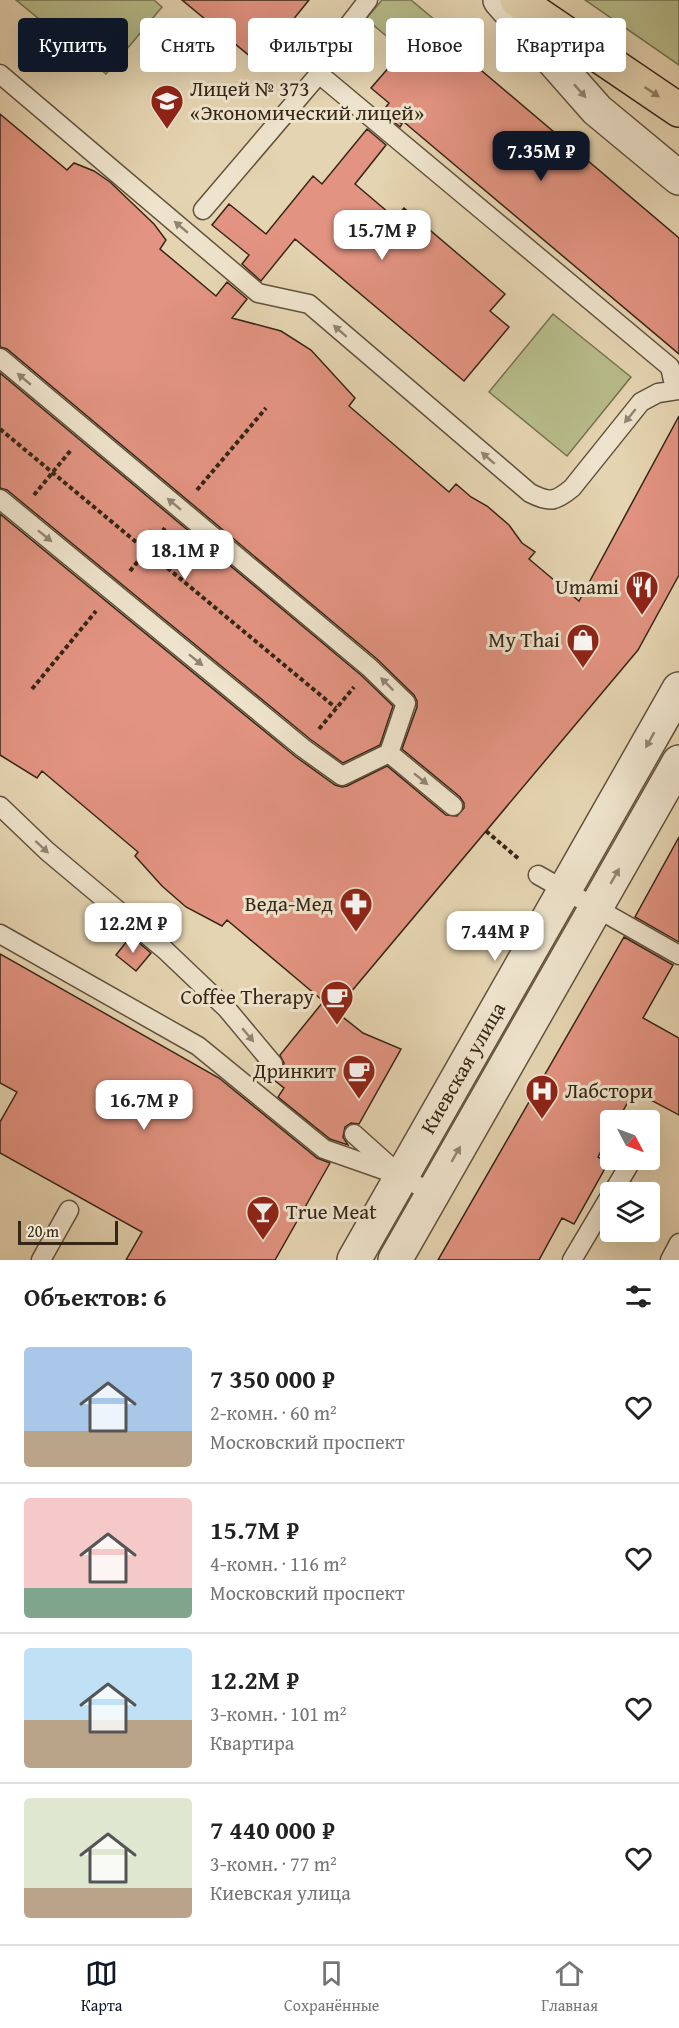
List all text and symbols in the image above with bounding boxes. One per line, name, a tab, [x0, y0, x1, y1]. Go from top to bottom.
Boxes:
chip: Купить	[18, 18, 128, 72]
chip: Снять	[140, 18, 236, 72]
chip: Фильтры	[248, 18, 374, 72]
chip: Новое	[386, 18, 484, 72]
chip: Квартира	[496, 18, 626, 72]
place label: Лицей № 373 «Экономический лицей»	[190, 73, 424, 128]
school or university icon: Лицей № 373 «Экономический лицей»	[149, 83, 185, 130]
one-way arrow	[573, 83, 586, 98]
one-way arrow	[644, 86, 660, 97]
pin: 7.35M ₽	[486, 131, 596, 182]
text: 7.35M ₽	[507, 136, 575, 165]
pin: 15.7M ₽	[327, 210, 437, 261]
text: 15.7M ₽	[348, 215, 416, 244]
one-way arrow	[174, 221, 189, 234]
one-way arrow	[333, 324, 348, 337]
one-way arrow	[16, 372, 32, 385]
one-way arrow	[624, 408, 637, 423]
one-way arrow	[480, 451, 496, 464]
one-way arrow	[166, 497, 182, 510]
one-way arrow	[37, 530, 53, 543]
pin: 18.1M ₽	[130, 530, 240, 581]
text: 18.1M ₽	[151, 535, 219, 564]
restaurant icon: Umami	[624, 569, 660, 616]
place label: Umami	[555, 571, 619, 602]
shop icon: My Thai	[565, 622, 601, 669]
place label: My Thai	[488, 624, 560, 655]
one-way arrow	[188, 653, 203, 666]
one-way arrow	[380, 678, 394, 692]
one-way arrow	[645, 732, 655, 749]
one-way arrow	[413, 773, 429, 786]
one-way arrow	[35, 840, 50, 854]
one-way arrow	[609, 867, 619, 884]
pharmacy icon: Веда-Мед	[338, 886, 374, 933]
place label: Веда-Мед	[245, 888, 334, 919]
pin: 12.2M ₽	[78, 903, 188, 954]
text: 12.2M ₽	[99, 908, 167, 937]
pin: 7.44M ₽	[440, 911, 550, 962]
text: 7.44M ₽	[461, 916, 529, 945]
cafe icon: Coffee Therapy	[319, 979, 355, 1026]
place label: Coffee Therapy	[180, 981, 315, 1012]
street label: Киевская улица	[412, 996, 513, 1139]
one-way arrow	[241, 1027, 254, 1042]
cafe icon: Дринкит	[341, 1053, 377, 1100]
place label: Дринкит	[252, 1055, 336, 1086]
hospital icon: Лабстори	[524, 1073, 560, 1120]
place label: Лабстори	[565, 1075, 653, 1106]
pin: 16.7M ₽	[89, 1080, 199, 1131]
text: 16.7M ₽	[110, 1085, 178, 1114]
north arrow	[600, 1110, 660, 1170]
map controls	[600, 1110, 660, 1242]
one-way arrow	[450, 1146, 460, 1163]
button: layers	[600, 1182, 660, 1242]
bar icon: True Meat	[245, 1194, 281, 1241]
place label: True Meat	[286, 1196, 377, 1227]
scale bar	[18, 1218, 118, 1246]
text: 20 m	[27, 1219, 59, 1243]
text: Объектов: 6	[24, 1277, 167, 1316]
icon: filters	[622, 1280, 655, 1313]
text: 7 350 000 ₽	[210, 1359, 335, 1398]
icon: home	[72, 1371, 144, 1443]
icon: heart	[622, 1391, 655, 1424]
text: 2-комн. · 60 m²	[210, 1398, 337, 1427]
text: Московский проспект	[210, 1427, 405, 1456]
text: 15.7M ₽	[210, 1510, 299, 1549]
icon: home	[72, 1522, 144, 1594]
icon: heart	[622, 1542, 655, 1575]
text: 4-комн. · 116 m²	[210, 1549, 346, 1578]
text: Московский проспект	[210, 1578, 405, 1607]
text: 12.2M ₽	[210, 1660, 299, 1699]
icon: home	[72, 1672, 144, 1744]
icon: heart	[622, 1692, 655, 1725]
text: 3-комн. · 101 m²	[210, 1699, 346, 1728]
text: Квартира	[210, 1728, 294, 1757]
text: 7 440 000 ₽	[210, 1810, 335, 1849]
icon: home	[72, 1822, 144, 1894]
icon: heart	[622, 1842, 655, 1875]
text: 3-комн. · 77 m²	[210, 1849, 337, 1878]
text: Киевская улица	[210, 1878, 351, 1907]
tab: Карта	[81, 1957, 122, 2017]
tab: Сохранённые	[284, 1957, 379, 2017]
tab: Главная	[541, 1957, 598, 2017]

